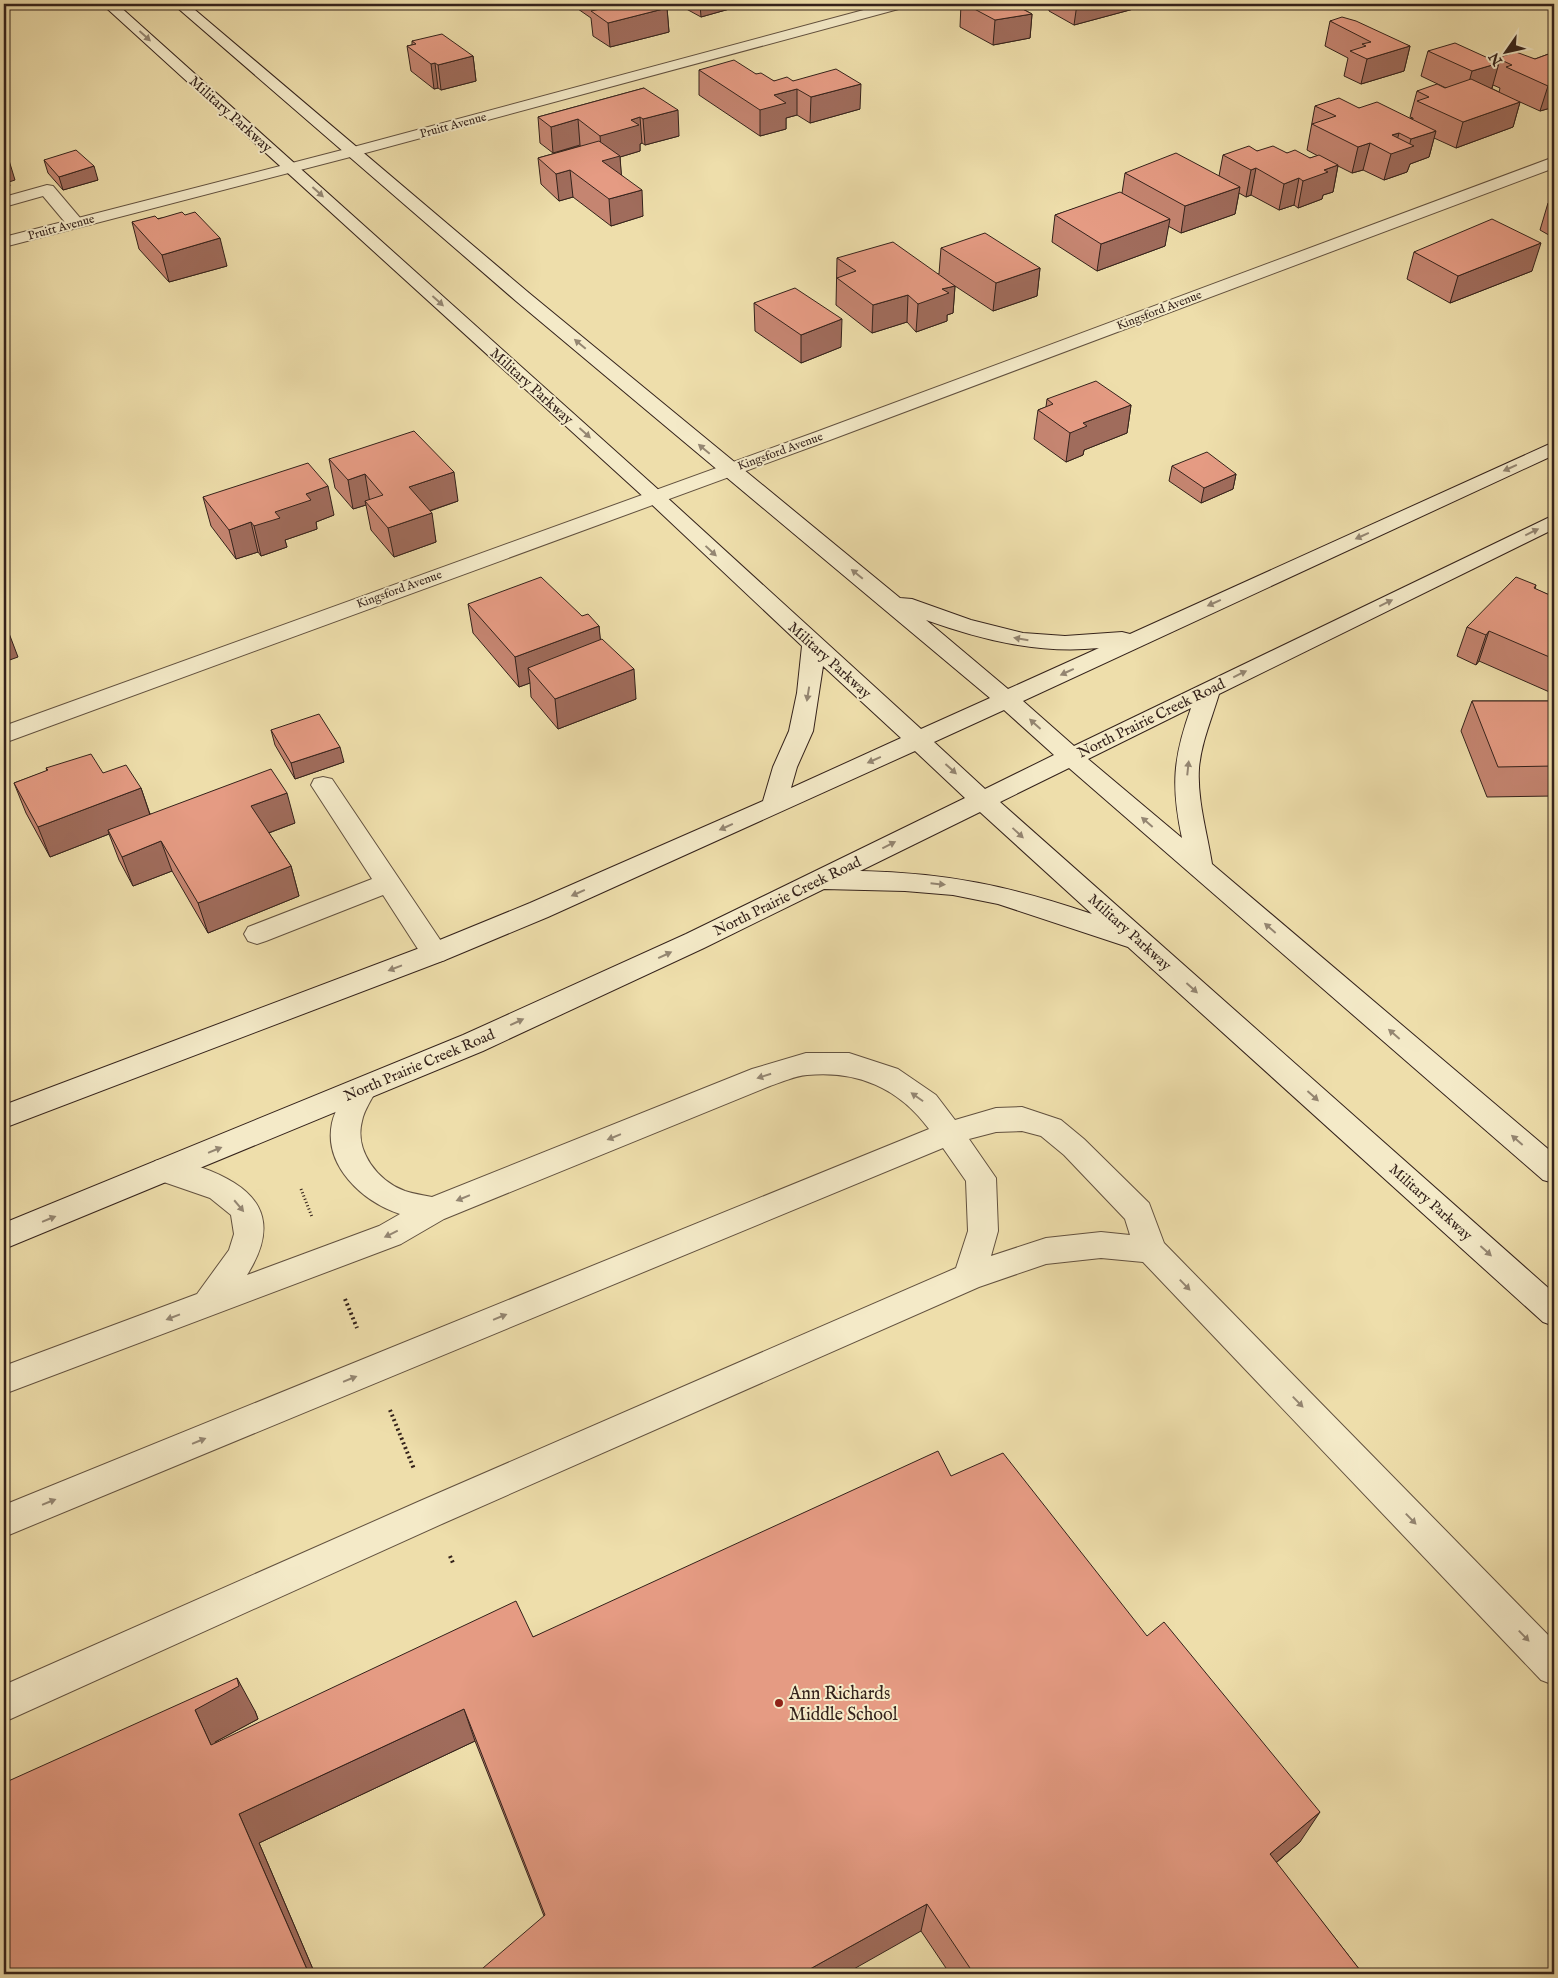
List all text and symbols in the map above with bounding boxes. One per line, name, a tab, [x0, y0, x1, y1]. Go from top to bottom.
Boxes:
north arrow	[1480, 28, 1530, 78]
one-way arrow	[138, 31, 151, 42]
text: N	[1485, 49, 1507, 70]
street label: Military Parkway	[185, 72, 277, 157]
street label: Pruitt Avenue	[418, 109, 489, 142]
one-way arrow	[311, 186, 323, 198]
street label: Pruitt Avenue	[26, 211, 97, 244]
street label: Kingsford Avenue	[1115, 287, 1204, 334]
one-way arrow	[432, 295, 444, 307]
one-way arrow	[574, 339, 587, 350]
street label: Military Parkway	[486, 344, 578, 429]
one-way arrow	[578, 428, 591, 439]
street label: Kingsford Avenue	[735, 429, 825, 474]
one-way arrow	[699, 443, 711, 455]
one-way arrow	[1503, 465, 1517, 473]
one-way arrow	[1525, 528, 1540, 536]
one-way arrow	[1355, 532, 1369, 540]
one-way arrow	[705, 545, 717, 557]
street label: Kingsford Avenue	[354, 567, 444, 612]
one-way arrow	[851, 569, 864, 580]
one-way arrow	[1207, 599, 1221, 607]
one-way arrow	[1379, 599, 1394, 607]
street label: Military Parkway	[784, 618, 876, 703]
one-way arrow	[1012, 635, 1028, 643]
one-way arrow	[1060, 668, 1074, 676]
one-way arrow	[1233, 670, 1248, 679]
street label: North Prairie Creek Road	[1074, 674, 1229, 762]
one-way arrow	[804, 686, 812, 702]
one-way arrow	[1029, 718, 1041, 730]
one-way arrow	[867, 756, 881, 764]
one-way arrow	[1184, 759, 1192, 775]
one-way arrow	[944, 764, 957, 775]
one-way arrow	[1141, 817, 1154, 828]
one-way arrow	[719, 824, 733, 832]
one-way arrow	[1012, 827, 1024, 839]
one-way arrow	[882, 841, 896, 849]
street label: North Prairie Creek Road	[710, 852, 865, 940]
one-way arrow	[931, 880, 947, 888]
one-way arrow	[571, 889, 585, 897]
street label: Military Parkway	[1084, 890, 1176, 975]
one-way arrow	[1264, 923, 1277, 934]
one-way arrow	[658, 951, 672, 959]
one-way arrow	[387, 964, 402, 972]
one-way arrow	[1185, 982, 1197, 994]
one-way arrow	[510, 1018, 524, 1026]
street label: North Prairie Creek Road	[341, 1025, 498, 1106]
one-way arrow	[1388, 1028, 1400, 1040]
one-way arrow	[757, 1073, 772, 1080]
one-way arrow	[1306, 1090, 1318, 1102]
one-way arrow	[910, 1092, 924, 1102]
one-way arrow	[606, 1133, 621, 1141]
one-way arrow	[1511, 1134, 1524, 1145]
one-way arrow	[208, 1145, 222, 1153]
street label: Military Parkway	[1385, 1160, 1477, 1245]
one-way arrow	[456, 1194, 470, 1202]
one-way arrow	[234, 1199, 245, 1212]
one-way arrow	[42, 1214, 56, 1222]
one-way arrow	[383, 1230, 398, 1238]
one-way arrow	[1479, 1245, 1491, 1257]
one-way arrow	[1179, 1279, 1191, 1291]
one-way arrow	[166, 1313, 180, 1321]
one-way arrow	[493, 1313, 507, 1321]
one-way arrow	[343, 1375, 358, 1383]
one-way arrow	[1292, 1396, 1304, 1408]
one-way arrow	[192, 1436, 206, 1444]
one-way arrow	[42, 1498, 57, 1506]
one-way arrow	[1405, 1513, 1417, 1525]
one-way arrow	[1518, 1630, 1530, 1642]
place label: Ann Richards Middle School	[788, 1683, 898, 1727]
marker: Ann Richards Middle School	[773, 1697, 785, 1709]

